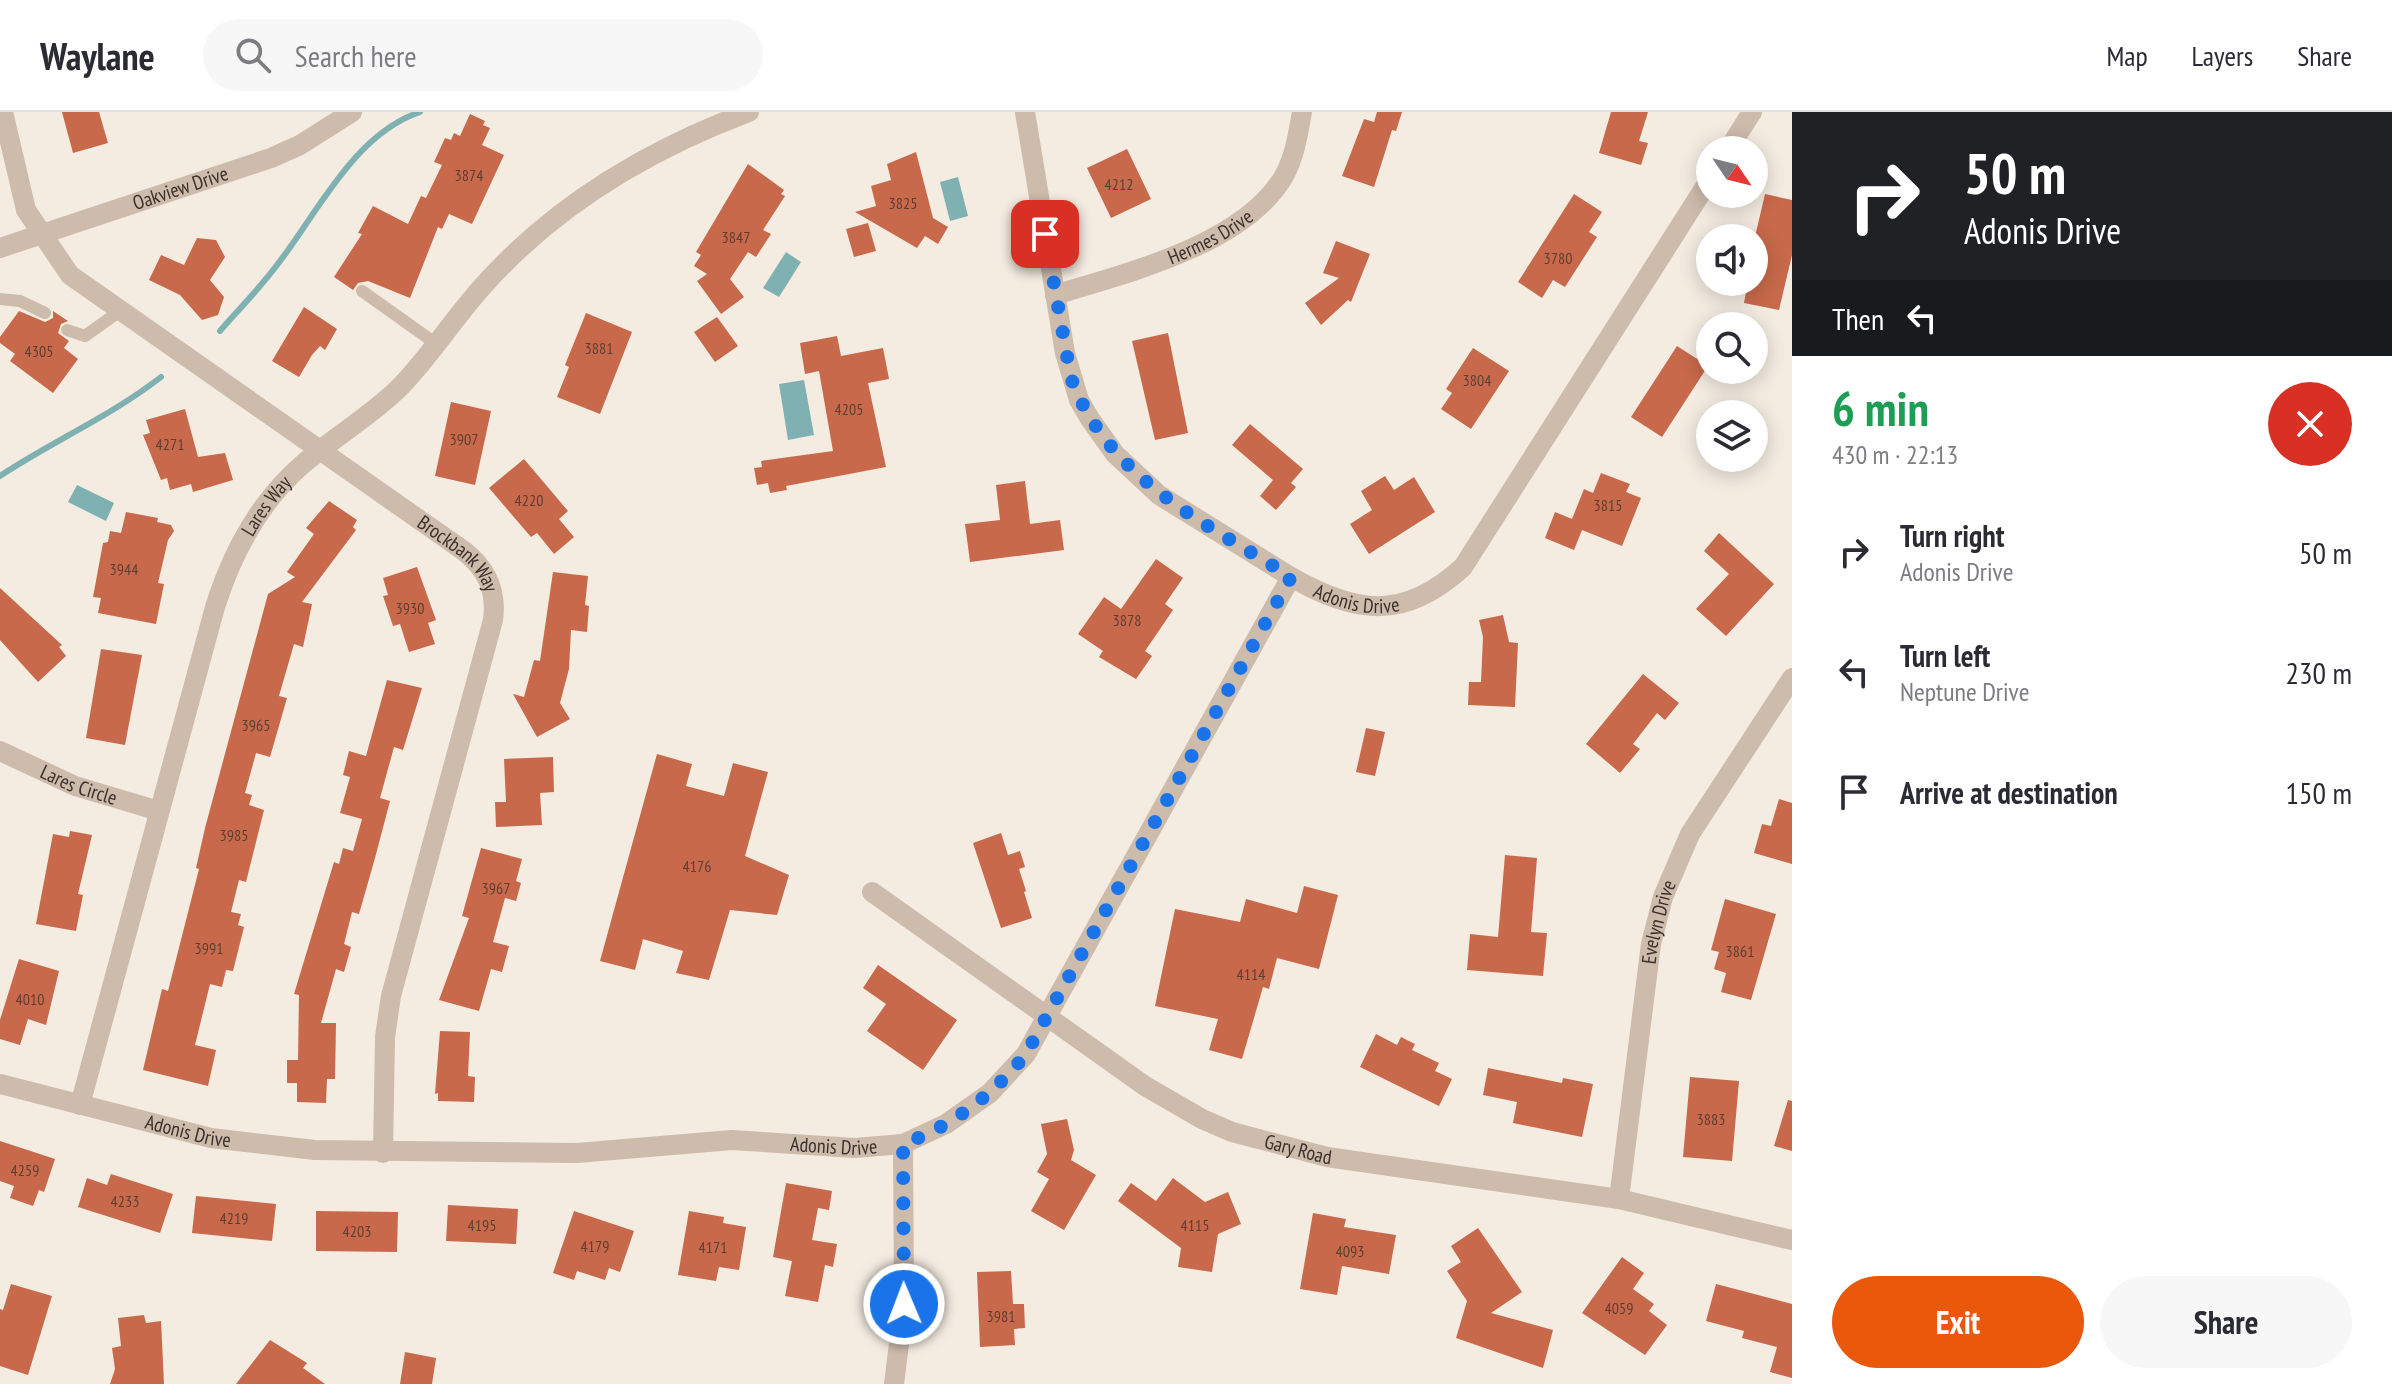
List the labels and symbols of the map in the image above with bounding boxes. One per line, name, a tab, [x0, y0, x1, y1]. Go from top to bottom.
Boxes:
north arrow	[1696, 136, 1768, 208]
street label: Oakview Drive	[129, 160, 231, 216]
house number: 3874	[455, 165, 483, 185]
house number: 4212	[1105, 174, 1133, 194]
house number: 3825	[889, 193, 917, 213]
pin	[1011, 200, 1079, 268]
street label: Hermes Drive	[1164, 204, 1258, 270]
house number: 3847	[722, 227, 750, 247]
house number: 3780	[1544, 248, 1572, 268]
house number: 3881	[585, 338, 613, 358]
house number: 4305	[25, 341, 53, 361]
house number: 3804	[1463, 370, 1491, 390]
house number: 4205	[835, 399, 863, 419]
house number: 3907	[450, 429, 478, 449]
house number: 4271	[156, 434, 184, 454]
street label: Lares Way	[235, 470, 297, 541]
house number: 4220	[515, 490, 543, 510]
house number: 3815	[1594, 495, 1622, 515]
street label: Brockbank Way	[412, 509, 504, 595]
house number: 3944	[110, 559, 138, 579]
street label: Adonis Drive	[1310, 578, 1402, 619]
house number: 3930	[396, 598, 424, 618]
house number: 3878	[1113, 610, 1141, 630]
house number: 3965	[242, 715, 270, 735]
street label: Lares Circle	[36, 759, 120, 811]
house number: 3985	[220, 825, 248, 845]
house number: 4176	[683, 856, 711, 876]
street label: Evelyn Drive	[1636, 876, 1682, 966]
house number: 3967	[482, 878, 510, 898]
house number: 3991	[195, 938, 223, 958]
house number: 3861	[1726, 941, 1754, 961]
house number: 4114	[1237, 964, 1265, 984]
house number: 4010	[16, 989, 44, 1009]
street label: Adonis Drive	[142, 1109, 232, 1153]
house number: 3883	[1697, 1109, 1725, 1129]
street label: Gary Road	[1262, 1128, 1333, 1171]
street label: Adonis Drive	[789, 1131, 878, 1161]
house number: 4259	[11, 1160, 39, 1180]
house number: 4233	[111, 1191, 139, 1211]
house number: 4219	[220, 1208, 248, 1228]
house number: 4195	[468, 1215, 496, 1235]
house number: 4115	[1181, 1215, 1209, 1235]
house number: 4203	[343, 1221, 371, 1241]
house number: 4179	[581, 1236, 609, 1256]
house number: 4171	[699, 1237, 727, 1257]
house number: 4093	[1336, 1241, 1364, 1261]
position arrow	[862, 1262, 946, 1346]
house number: 4059	[1605, 1298, 1633, 1318]
house number: 3981	[987, 1306, 1015, 1326]

